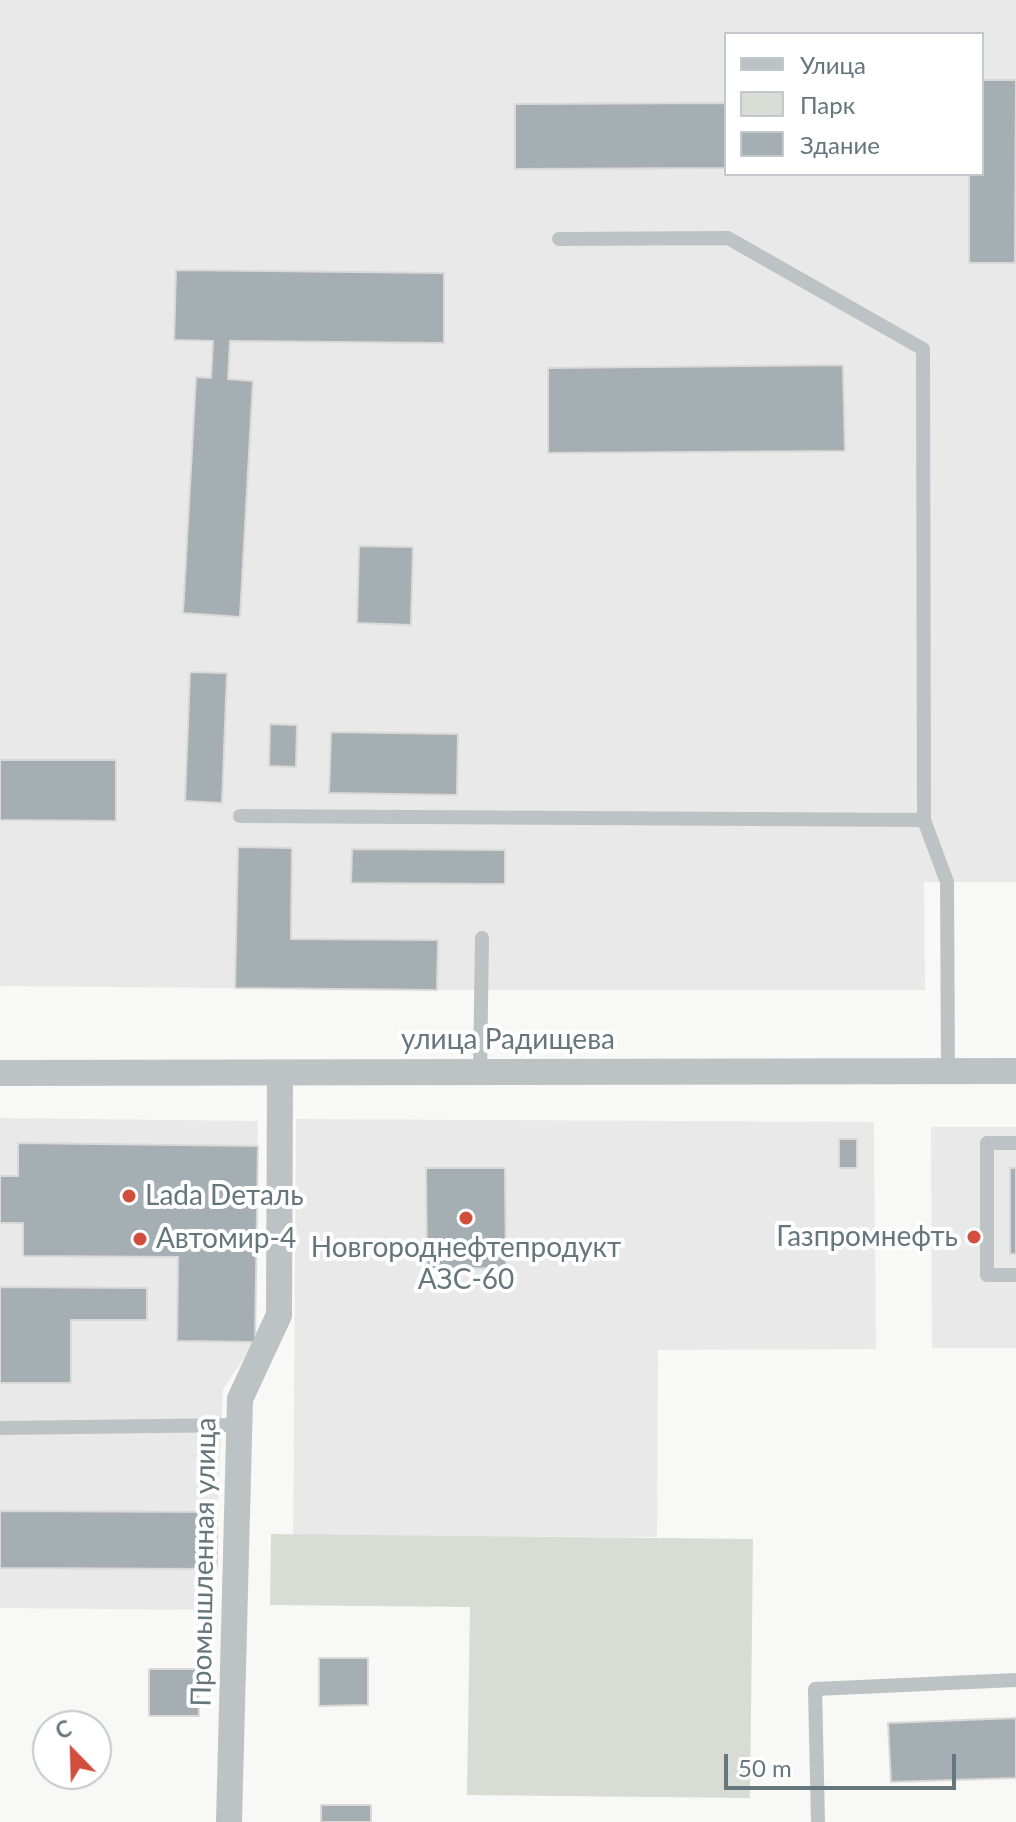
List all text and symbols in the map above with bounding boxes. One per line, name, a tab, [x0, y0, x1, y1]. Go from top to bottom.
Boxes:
legend	[724, 32, 984, 176]
text: Улица	[800, 50, 866, 79]
text: Парк	[800, 90, 855, 119]
text: Здание	[800, 130, 880, 159]
street label: улица Радищева	[401, 1023, 615, 1057]
place label: Lada Dеталь	[145, 1179, 304, 1213]
marker: Lada Dеталь	[120, 1187, 138, 1205]
marker: Новгороднефтепродукт АЗС-60	[457, 1209, 475, 1227]
place label: Газпромнефть	[776, 1220, 958, 1254]
place label: Автомир-4	[156, 1222, 296, 1256]
marker: Газпромнефть	[965, 1228, 983, 1246]
marker: Автомир-4	[131, 1230, 149, 1248]
place label: Новгороднефтепродукт АЗС-60	[311, 1231, 621, 1297]
street label: Промышленная улица	[185, 1417, 223, 1707]
north arrow	[32, 1710, 112, 1790]
text: С	[51, 1714, 75, 1745]
scale bar	[728, 1738, 960, 1788]
text: 50 m	[738, 1753, 792, 1782]

